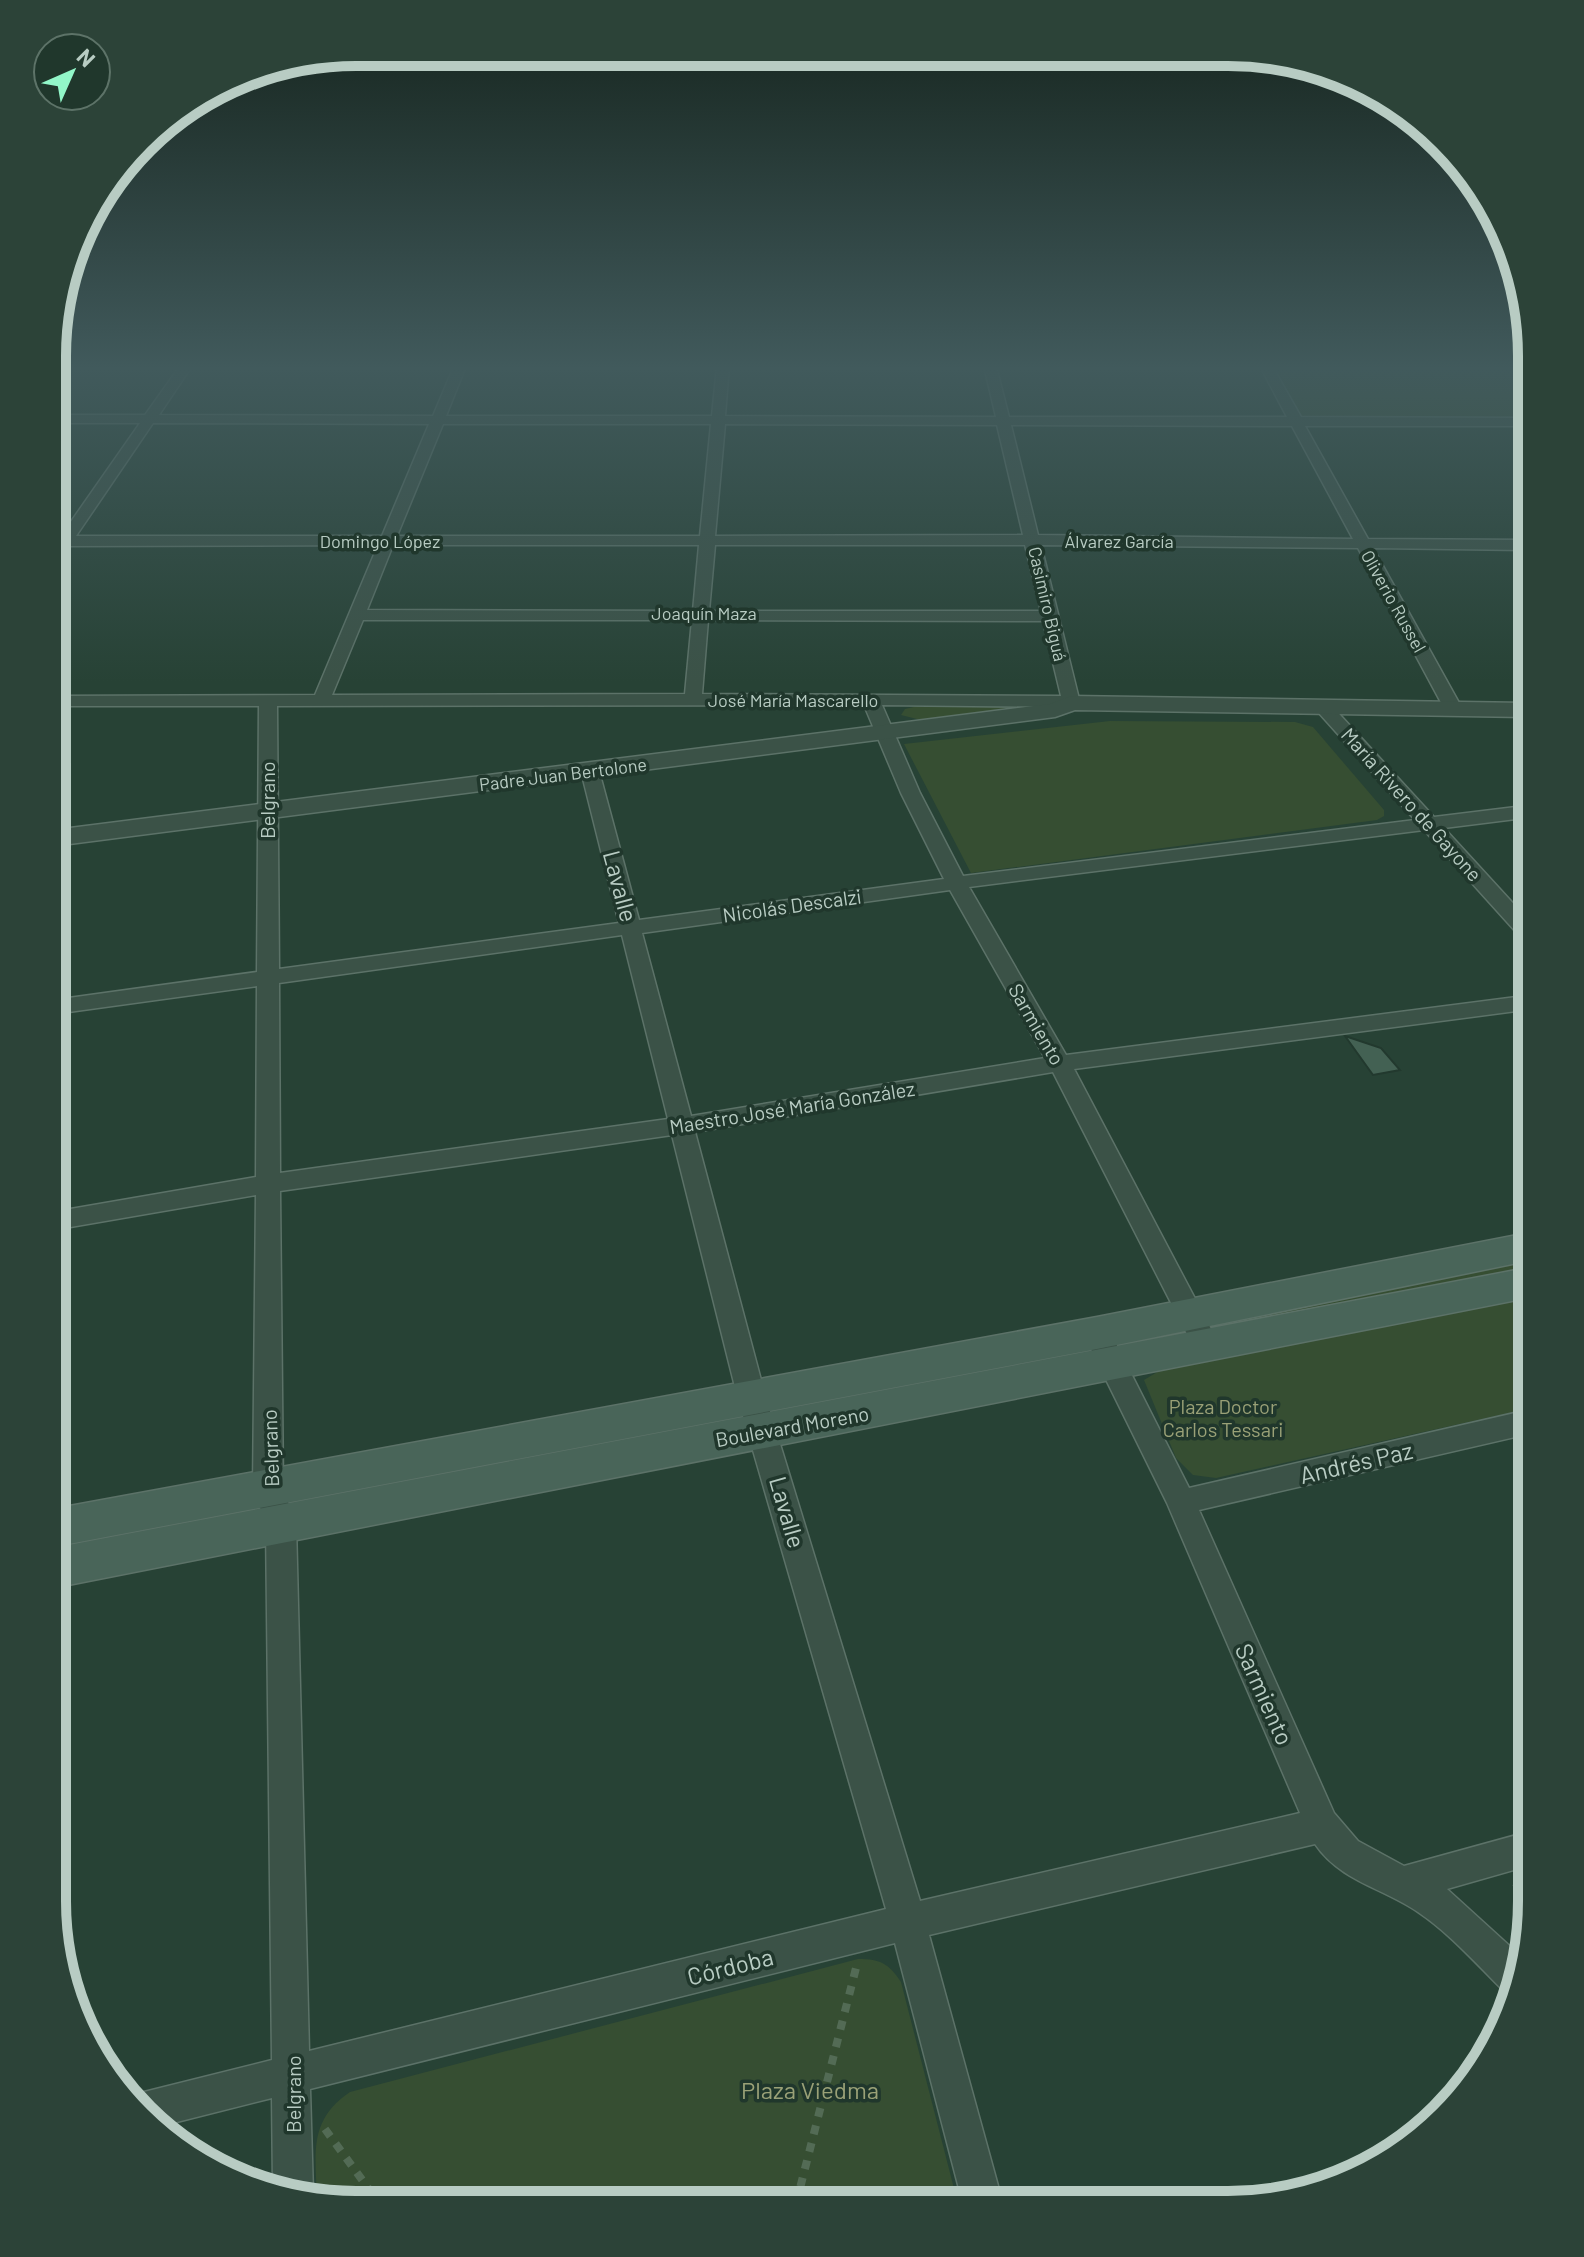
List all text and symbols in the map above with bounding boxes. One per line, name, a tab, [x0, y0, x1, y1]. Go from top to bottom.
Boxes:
north arrow	[32, 32, 112, 112]
text: N	[72, 43, 101, 72]
street label: Domingo López	[320, 530, 440, 552]
street label: Álvarez García	[1064, 530, 1174, 552]
street label: Casimiro Biguá	[1024, 545, 1072, 663]
street label: Oliverio Russel	[1357, 546, 1431, 656]
street label: Joaquín Maza	[651, 602, 757, 624]
street label: José María Mascarello	[708, 689, 878, 711]
street label: María Rivero de Gayone	[1337, 722, 1487, 886]
street label: Padre Juan Bertolone	[478, 753, 648, 795]
street label: Belgrano	[255, 761, 279, 839]
street label: Lavalle	[598, 847, 644, 925]
street label: Nicolás Descalzi	[721, 883, 863, 927]
street label: Sarmiento	[1004, 979, 1070, 1069]
street label: Maestro José María González	[668, 1076, 917, 1138]
park label: Plaza Doctor Carlos Tessari	[1163, 1394, 1283, 1441]
street label: Boulevard Moreno	[713, 1401, 871, 1451]
street label: Belgrano	[257, 1409, 283, 1487]
street label: Andrés Paz	[1297, 1435, 1415, 1489]
street label: Lavalle	[764, 1473, 812, 1551]
street label: Sarmiento	[1230, 1639, 1300, 1749]
street label: Córdoba	[684, 1941, 776, 1991]
street label: Belgrano	[281, 2055, 305, 2133]
park label: Plaza Viedma	[741, 2075, 879, 2104]

